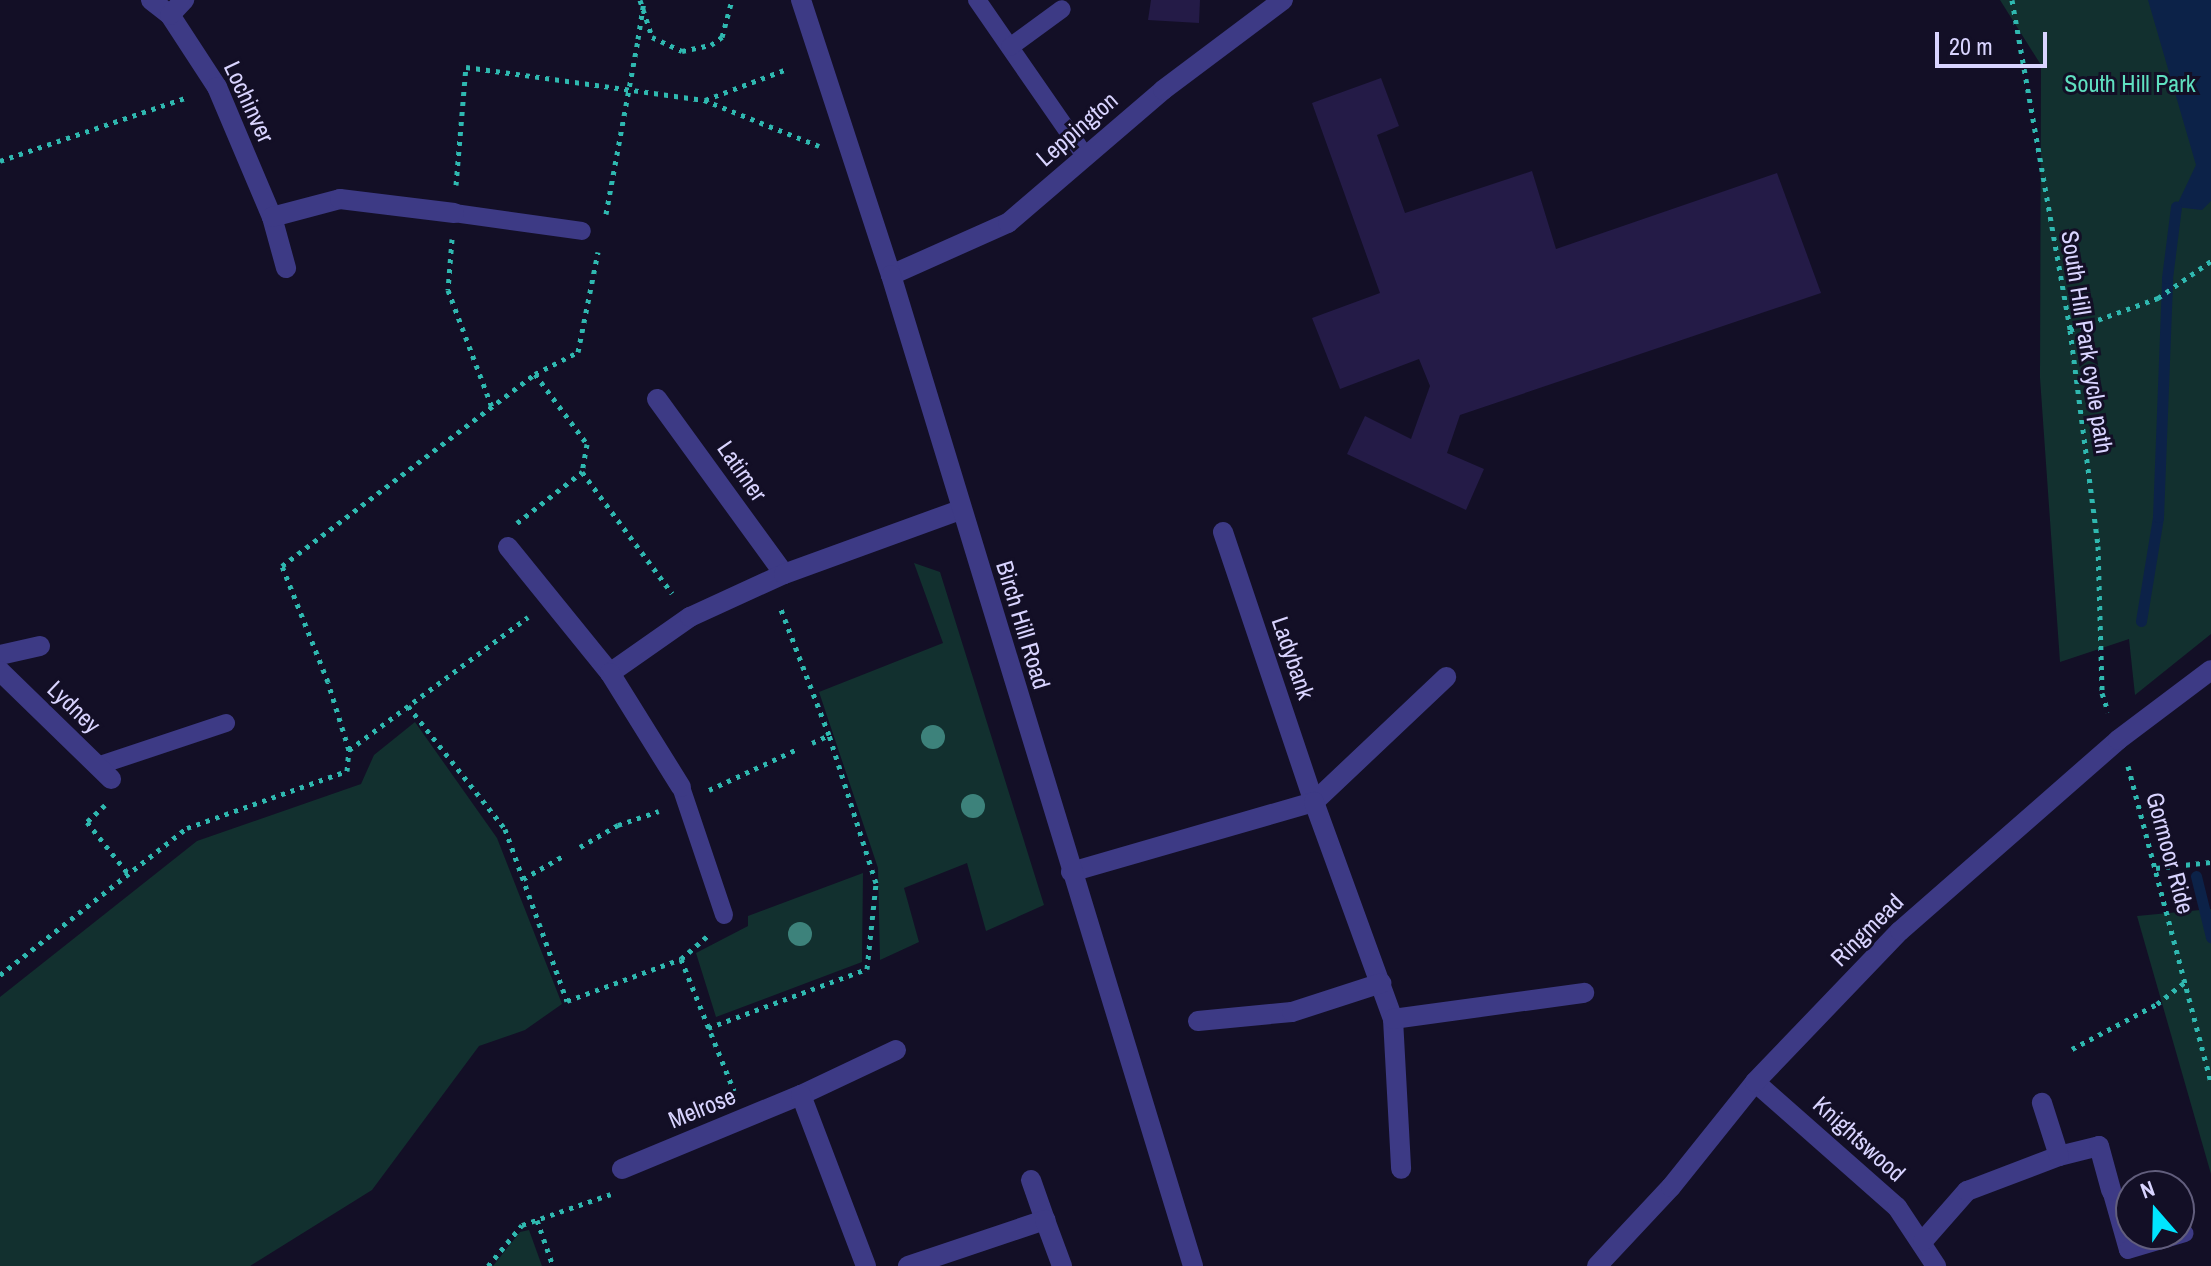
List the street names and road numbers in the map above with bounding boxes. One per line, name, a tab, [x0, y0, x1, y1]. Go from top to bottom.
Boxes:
street label: Lochinver	[218, 57, 280, 147]
street label: Leppington	[1030, 86, 1124, 172]
street label: South Hill Park cycle path	[2055, 228, 2119, 456]
street label: Latimer	[711, 435, 773, 507]
street label: Birch Hill Road	[990, 558, 1056, 692]
street label: Ladybank	[1265, 613, 1321, 703]
street label: Lydney	[41, 675, 107, 739]
street label: Gormoor Ride	[2140, 789, 2200, 917]
street label: Ringmead	[1825, 888, 1909, 972]
street label: Melrose	[664, 1082, 740, 1134]
street label: Knightswood	[1807, 1090, 1911, 1188]

